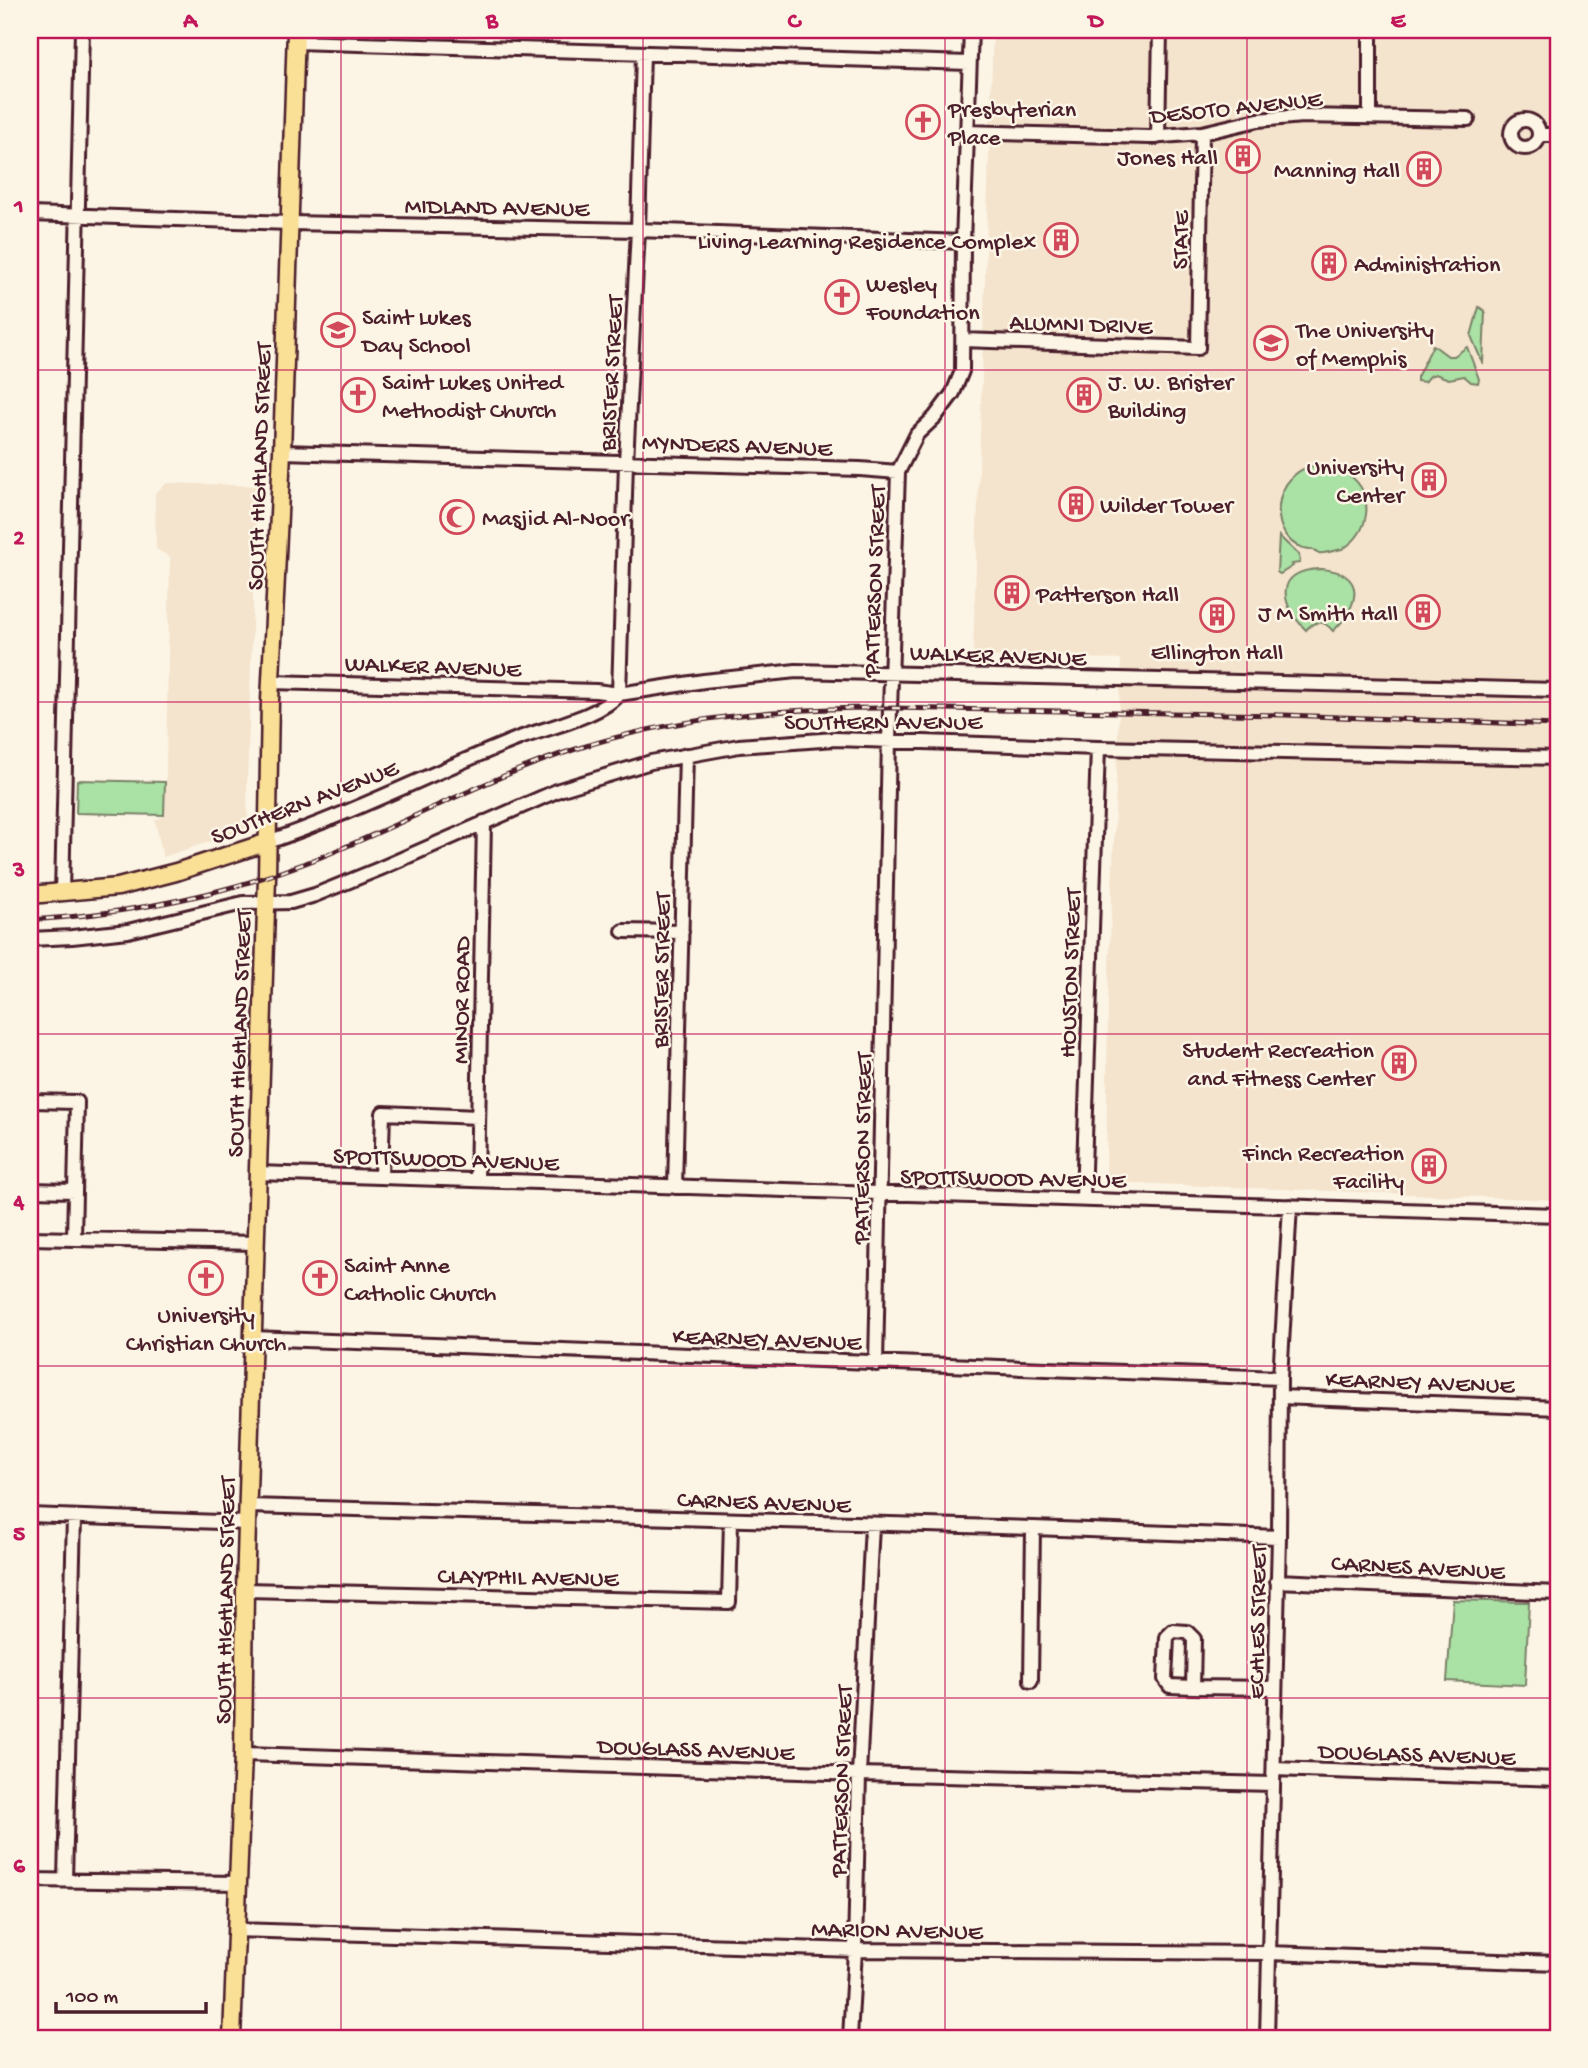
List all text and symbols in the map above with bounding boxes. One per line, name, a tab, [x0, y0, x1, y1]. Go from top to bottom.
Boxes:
text: A	[182, 9, 198, 36]
text: B	[485, 9, 499, 36]
text: C	[788, 9, 803, 36]
text: D	[1087, 9, 1105, 36]
text: E	[1391, 9, 1407, 36]
street label: DESOTO AVENUE	[1147, 86, 1325, 133]
place label: Presbyterian Place	[947, 97, 1077, 154]
church icon: Presbyterian Place	[904, 103, 942, 141]
building icon: Jones Hall	[1224, 137, 1262, 175]
place label: Jones Hall	[1117, 145, 1218, 174]
building icon: Manning Hall	[1405, 150, 1443, 188]
place label: Manning Hall	[1274, 158, 1400, 187]
street label: MIDLAND AVENUE	[404, 193, 591, 226]
text: 1	[13, 194, 24, 221]
street label: STATE	[1167, 209, 1198, 270]
building icon: Living Learning Residence Complex	[1042, 221, 1080, 259]
place label: Living Learning Residence Complex	[697, 229, 1036, 258]
building icon: Administration	[1310, 244, 1348, 282]
place label: Administration	[1354, 252, 1501, 281]
place label: Wesley Foundation	[865, 272, 980, 329]
church icon: Wesley Foundation	[823, 278, 861, 316]
street label: BRISTER STREET	[595, 293, 632, 453]
place label: Saint Lukes Day School	[360, 305, 472, 362]
street label: ALUMNI DRIVE	[1009, 310, 1154, 344]
school or university icon: Saint Lukes Day School	[319, 311, 357, 349]
place label: The University of Memphis	[1294, 318, 1434, 375]
school or university icon: The University of Memphis	[1252, 324, 1290, 362]
street label: SOUTH HIGHLAND STREET	[243, 340, 280, 591]
place label: Saint Lukes United Methodist Church	[382, 370, 565, 427]
place label: J. W. Brister Building	[1107, 370, 1236, 427]
church icon: Saint Lukes United Methodist Church	[339, 376, 377, 414]
building icon: J. W. Brister Building	[1065, 376, 1103, 414]
street label: MYNDERS AVENUE	[641, 430, 834, 465]
place label: University Center	[1306, 455, 1406, 512]
building icon: University Center	[1410, 461, 1448, 499]
street label: PATTERSON STREET	[859, 483, 894, 679]
building icon: Wilder Tower	[1057, 485, 1095, 523]
place label: Wilder Tower	[1100, 493, 1235, 522]
mosque icon: Masjid Al-Noor	[438, 498, 476, 536]
place label: Masjid Al-Noor	[482, 506, 631, 535]
text: 2	[13, 526, 25, 553]
building icon: Patterson Hall	[993, 574, 1031, 612]
place label: Patterson Hall	[1035, 582, 1179, 611]
building icon: J M Smith Hall	[1404, 593, 1442, 631]
building icon: Ellington Hall	[1198, 596, 1236, 634]
place label: J M Smith Hall	[1258, 601, 1398, 630]
street label: WALKER AVENUE	[909, 640, 1088, 675]
place label: Ellington Hall	[1151, 640, 1283, 669]
street label: WALKER AVENUE	[344, 651, 523, 686]
street label: SOUTHERN AVENUE	[784, 710, 983, 739]
street label: SOUTHERN AVENUE	[208, 755, 404, 853]
text: 3	[12, 858, 25, 885]
street label: HOUSTON STREET	[1055, 886, 1090, 1059]
street label: BRISTER STREET	[648, 890, 679, 1049]
street label: SOUTH HIGHLAND STREET	[223, 907, 260, 1158]
street label: MINOR ROAD	[448, 936, 479, 1064]
place label: Student Recreation and Fitness Center	[1182, 1038, 1377, 1095]
building icon: Student Recreation and Fitness Center	[1380, 1044, 1418, 1082]
street label: PATTERSON STREET	[848, 1050, 881, 1246]
place label: Finch Recreation Facility	[1241, 1141, 1405, 1198]
street label: SPOTTSWOOD AVENUE	[332, 1143, 560, 1180]
building icon: Finch Recreation Facility	[1410, 1147, 1448, 1185]
street label: SPOTTSWOOD AVENUE	[900, 1164, 1127, 1197]
text: 4	[13, 1190, 25, 1217]
place label: Saint Anne Catholic Church	[344, 1253, 497, 1310]
church icon: University Christian Church	[187, 1259, 225, 1297]
church icon: Saint Anne Catholic Church	[301, 1259, 339, 1297]
place label: University Christian Church	[126, 1303, 286, 1360]
street label: KEARNEY AVENUE	[672, 1324, 863, 1359]
street label: KEARNEY AVENUE	[1325, 1367, 1516, 1402]
street label: SOUTH HIGHLAND STREET	[211, 1474, 244, 1724]
street label: CARNES AVENUE	[676, 1487, 852, 1522]
text: 5	[13, 1522, 25, 1549]
street label: ECHLES STREET	[1244, 1543, 1275, 1699]
street label: CARNES AVENUE	[1330, 1550, 1507, 1589]
street label: CLAYPHIL AVENUE	[437, 1563, 620, 1596]
street label: PATTERSON STREET	[826, 1683, 861, 1879]
street label: DOUGLASS AVENUE	[595, 1734, 796, 1769]
street label: DOUGLASS AVENUE	[1316, 1739, 1517, 1774]
text: 6	[13, 1854, 26, 1881]
street label: MARION AVENUE	[811, 1917, 984, 1949]
scale bar	[56, 1970, 206, 2014]
text: 100 m	[65, 1986, 118, 2011]

